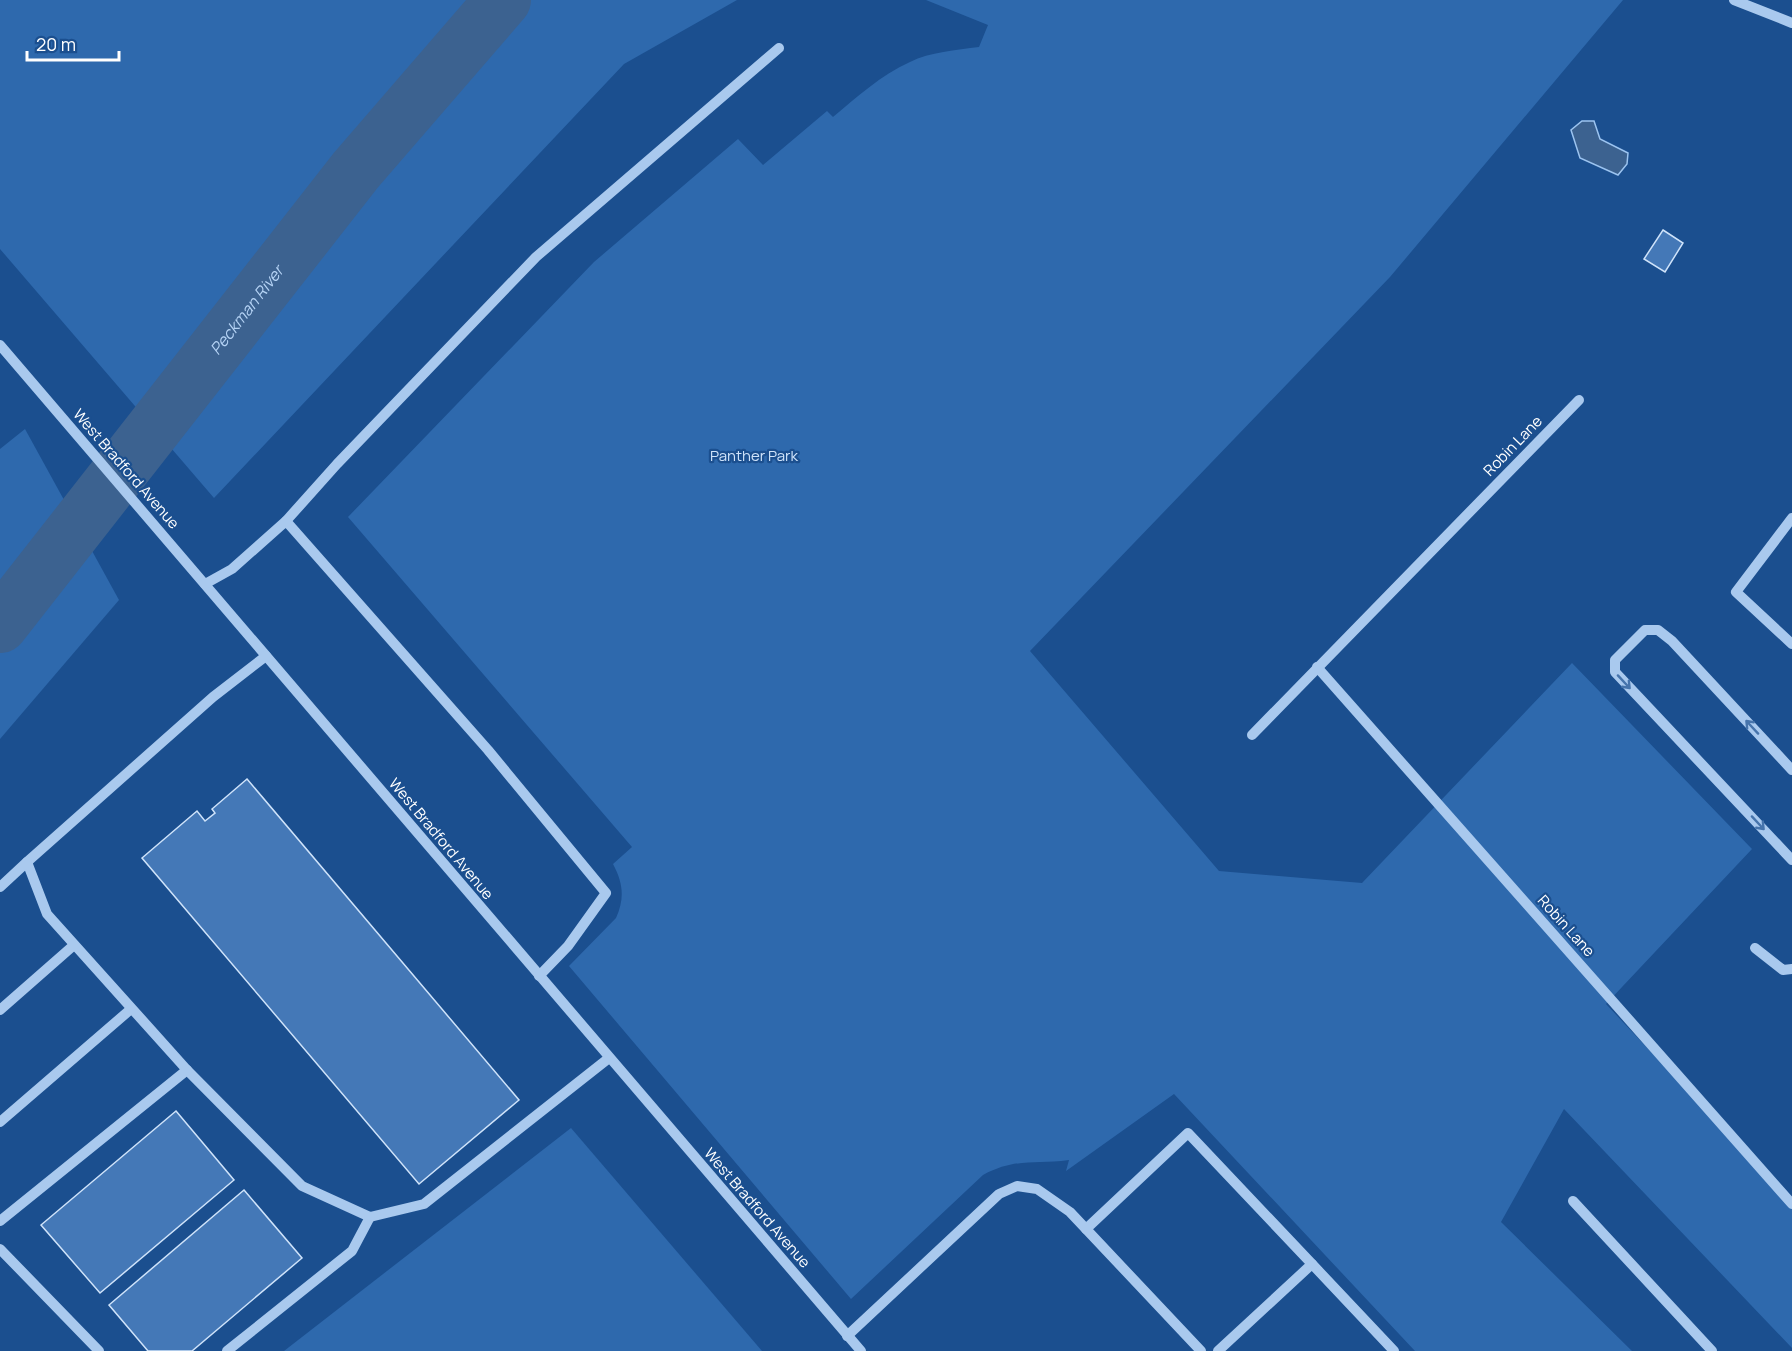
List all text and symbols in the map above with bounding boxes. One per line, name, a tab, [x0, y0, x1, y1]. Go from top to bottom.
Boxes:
scale bar	[27, 24, 118, 62]
text: 20 m	[36, 32, 76, 56]
water label: Peckman River	[205, 259, 290, 359]
street label: West Bradford Avenue	[68, 404, 185, 533]
street label: Robin Lane	[1479, 411, 1547, 480]
park label: Panther Park	[710, 445, 799, 466]
one-way arrow	[1617, 674, 1631, 689]
one-way arrow	[1745, 720, 1759, 735]
street label: West Bradford Avenue	[384, 773, 499, 904]
one-way arrow	[1751, 816, 1765, 831]
street label: Robin Lane	[1533, 890, 1600, 961]
street label: West Bradford Avenue	[699, 1143, 816, 1272]

